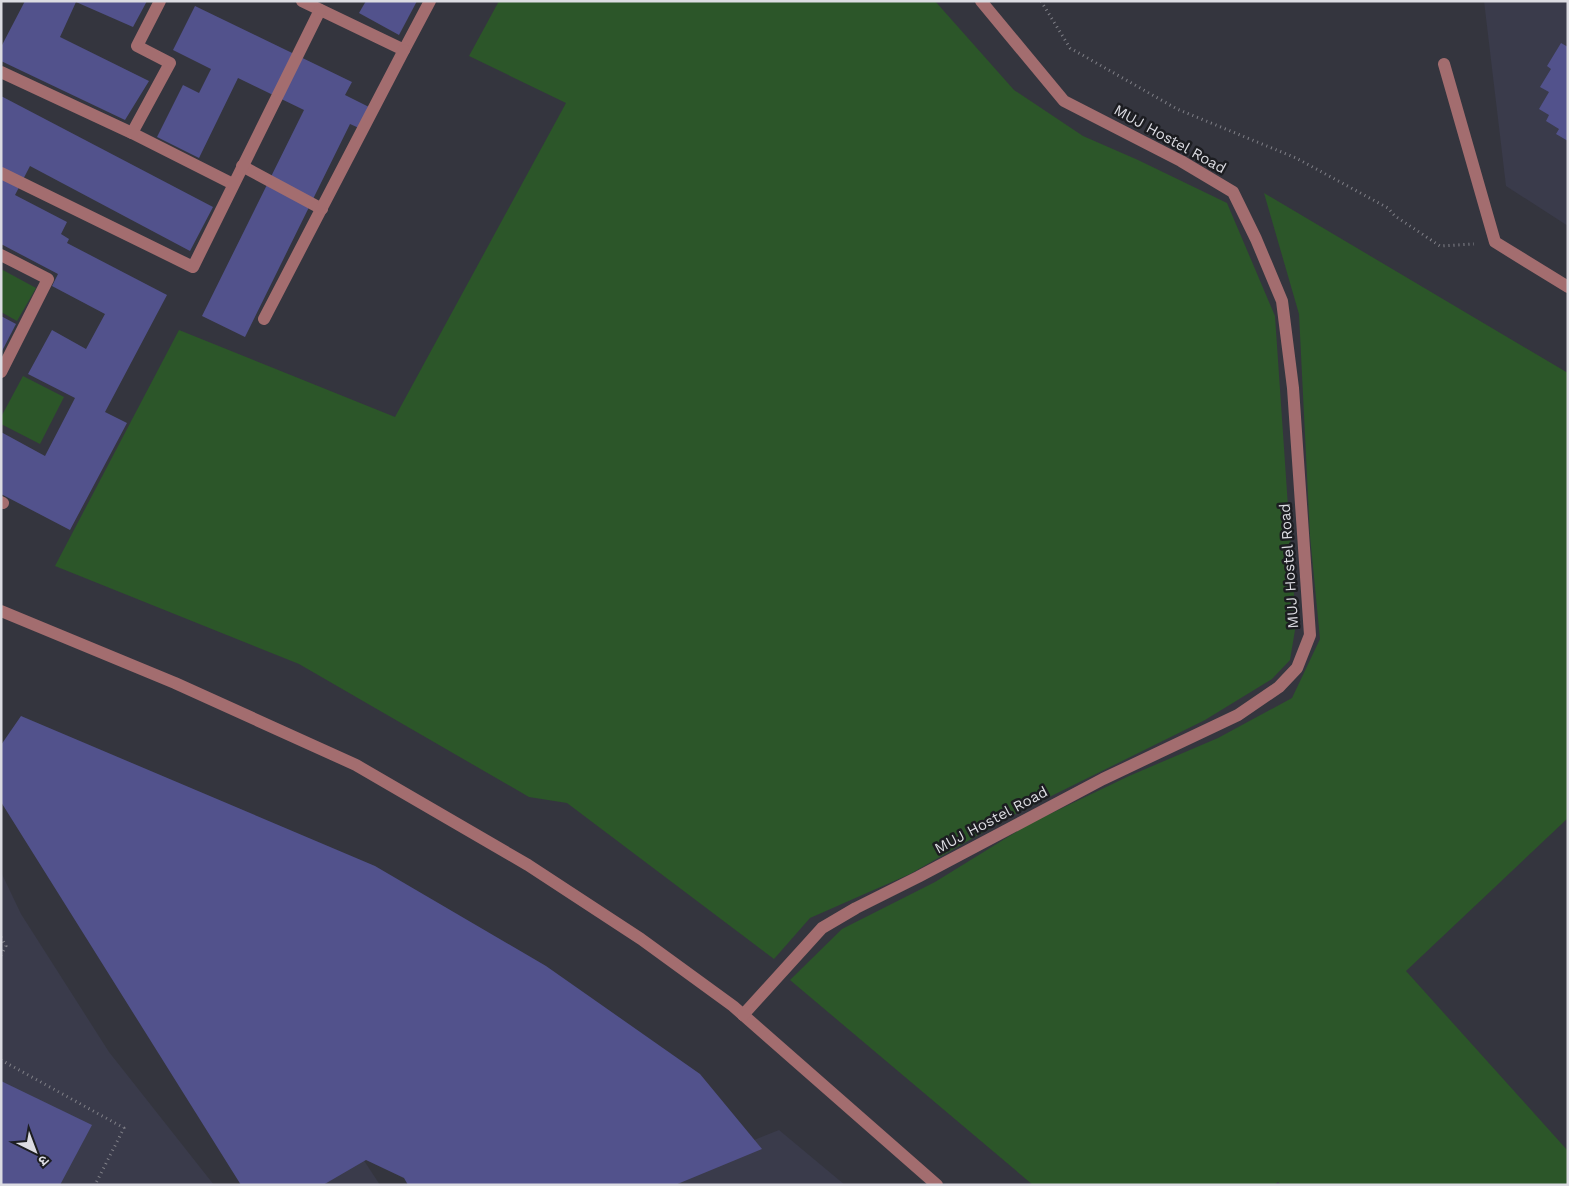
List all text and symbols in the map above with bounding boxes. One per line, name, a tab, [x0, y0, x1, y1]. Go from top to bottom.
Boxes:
street label: MUJ Hostel Road	[1111, 101, 1229, 177]
street label: MUJ Hostel Road	[1276, 503, 1302, 629]
street label: MUJ Hostel Road	[931, 783, 1051, 857]
north arrow	[10, 1126, 60, 1176]
text: उ	[35, 1152, 52, 1170]

